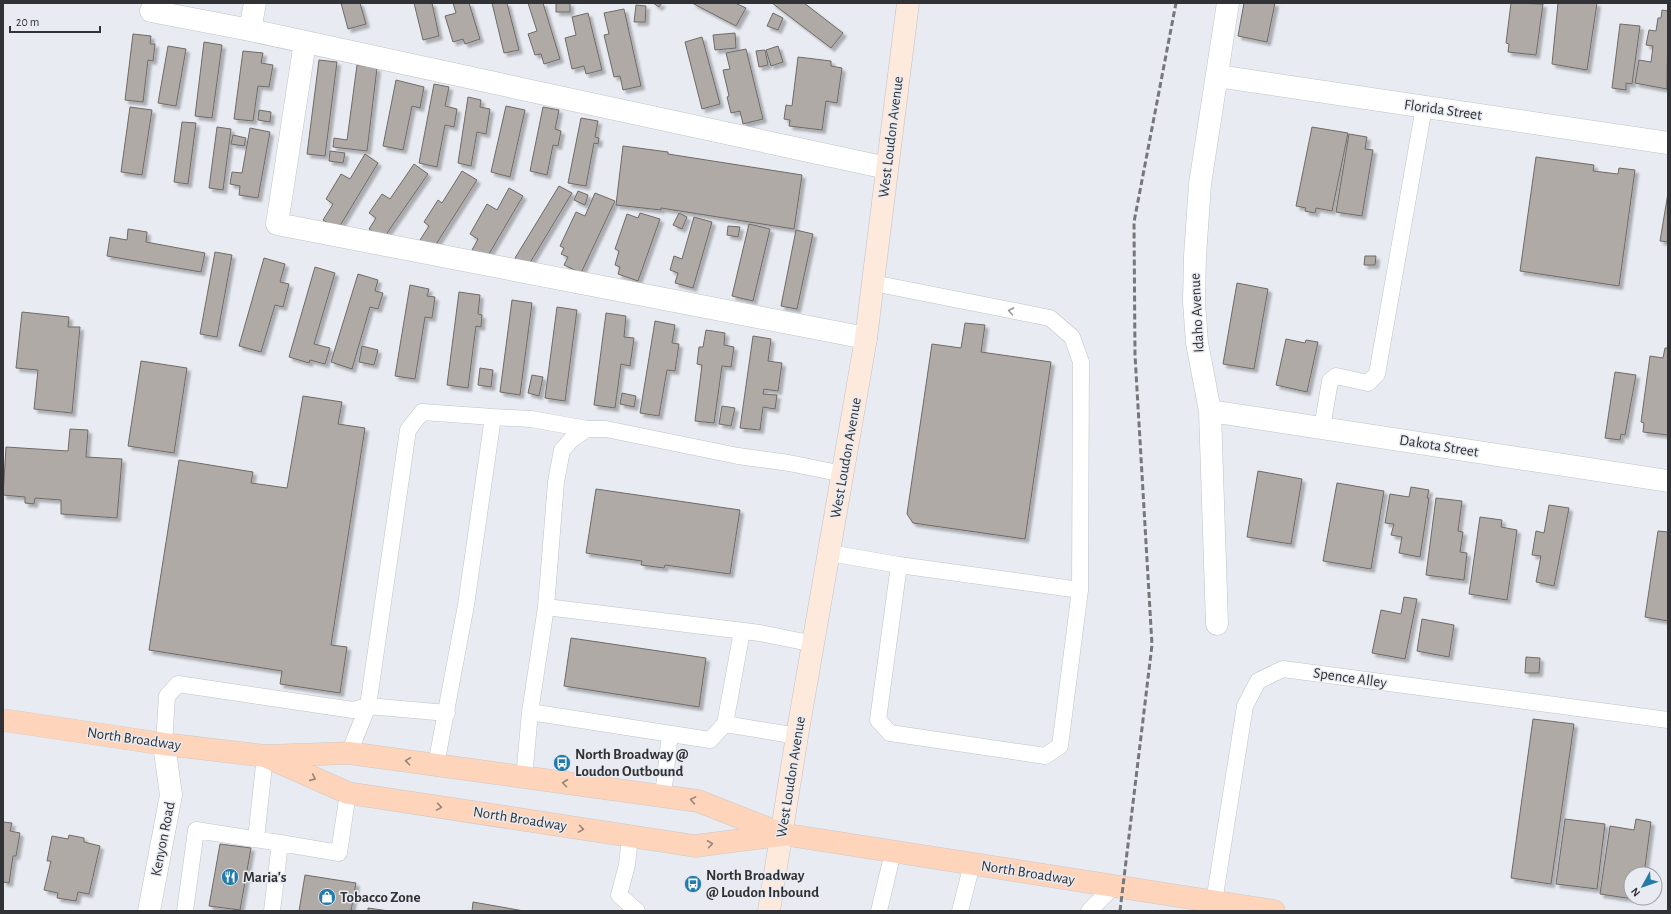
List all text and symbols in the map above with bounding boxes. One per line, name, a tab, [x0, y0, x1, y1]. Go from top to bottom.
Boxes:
scale bar	[10, 8, 100, 34]
text: 20 m	[16, 16, 39, 28]
street label: West Loudon Avenue	[876, 75, 906, 199]
street label: Florida Street	[1403, 97, 1483, 123]
street label: Idaho Avenue	[1187, 273, 1207, 353]
one-way arrow	[1008, 307, 1015, 316]
street label: West Loudon Avenue	[828, 396, 864, 520]
street label: Dakota Street	[1398, 432, 1480, 460]
street label: Spence Alley	[1312, 665, 1388, 691]
street label: West Loudon Avenue	[774, 715, 808, 839]
street label: North Broadway	[86, 725, 183, 753]
place label: North Broadway @ Loudon Outbound	[575, 747, 689, 779]
bus stop icon: North Broadway @ Loudon Outbound	[552, 753, 572, 773]
one-way arrow	[405, 757, 411, 766]
one-way arrow	[309, 773, 317, 781]
one-way arrow	[561, 779, 568, 788]
one-way arrow	[690, 797, 696, 805]
street label: Kenyon Road	[148, 800, 178, 878]
one-way arrow	[436, 802, 442, 811]
street label: North Broadway	[472, 804, 569, 834]
one-way arrow	[578, 824, 584, 833]
one-way arrow	[707, 840, 713, 849]
street label: North Broadway	[980, 858, 1077, 888]
north arrow	[1623, 866, 1663, 906]
restaurant icon: Maria's	[220, 867, 240, 887]
place label: North Broadway @ Loudon Inbound	[706, 868, 819, 900]
place label: Maria's	[243, 870, 287, 885]
bus stop icon: North Broadway @ Loudon Inbound	[683, 874, 703, 894]
text: N	[1629, 886, 1642, 899]
shop icon: Tobacco Zone	[317, 887, 337, 907]
place label: Tobacco Zone	[340, 890, 421, 905]

